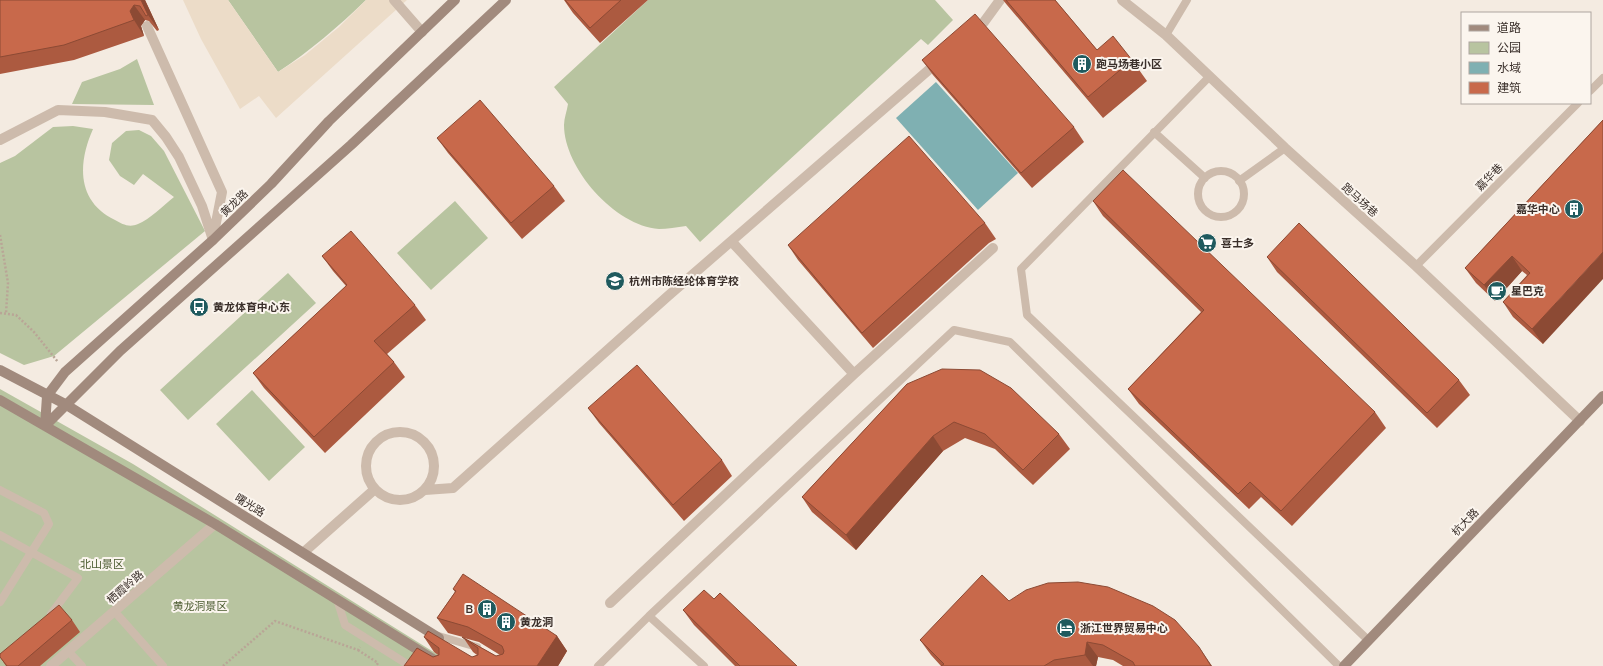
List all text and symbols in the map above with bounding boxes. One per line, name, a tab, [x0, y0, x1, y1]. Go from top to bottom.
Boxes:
legend	[1461, 12, 1591, 104]
text: 道路	[1497, 20, 1521, 35]
text: 公园	[1497, 40, 1521, 55]
building icon: 跑马场巷小区	[1071, 53, 1093, 75]
place label: 跑马场巷小区	[1096, 57, 1162, 71]
text: 水域	[1497, 60, 1521, 75]
text: 建筑	[1497, 80, 1521, 95]
street label: 嘉华巷	[1472, 160, 1506, 194]
street label: 跑马场巷	[1339, 180, 1381, 220]
street label: 黄龙路	[217, 187, 251, 219]
building icon: 嘉华中心	[1563, 198, 1585, 220]
place label: 嘉华中心	[1516, 202, 1560, 216]
supermarket icon: 喜士多	[1196, 232, 1218, 254]
place label: 喜士多	[1221, 236, 1254, 250]
school or university icon: 杭州市陈经纶体育学校	[604, 270, 626, 292]
place label: 杭州市陈经纶体育学校	[629, 274, 739, 288]
cafe icon: 星巴克	[1486, 280, 1508, 302]
place label: 星巴克	[1511, 284, 1544, 298]
bus stop icon: 黄龙体育中心东	[188, 296, 210, 318]
place label: 黄龙体育中心东	[213, 300, 290, 314]
street label: 曙光路	[232, 490, 268, 520]
street label: 杭大路	[1449, 505, 1481, 539]
park label: 北山景区	[80, 557, 124, 571]
street label: 栖霞岭路	[104, 567, 146, 607]
building icon: B	[476, 598, 498, 620]
park label: 黄龙洞景区	[173, 599, 228, 613]
place label: B	[465, 602, 473, 616]
building icon: 黄龙洞	[495, 611, 517, 633]
place label: 黄龙洞	[520, 615, 553, 629]
hotel icon: 浙江世界贸易中心	[1055, 617, 1077, 639]
place label: 浙江世界贸易中心	[1080, 621, 1168, 635]

